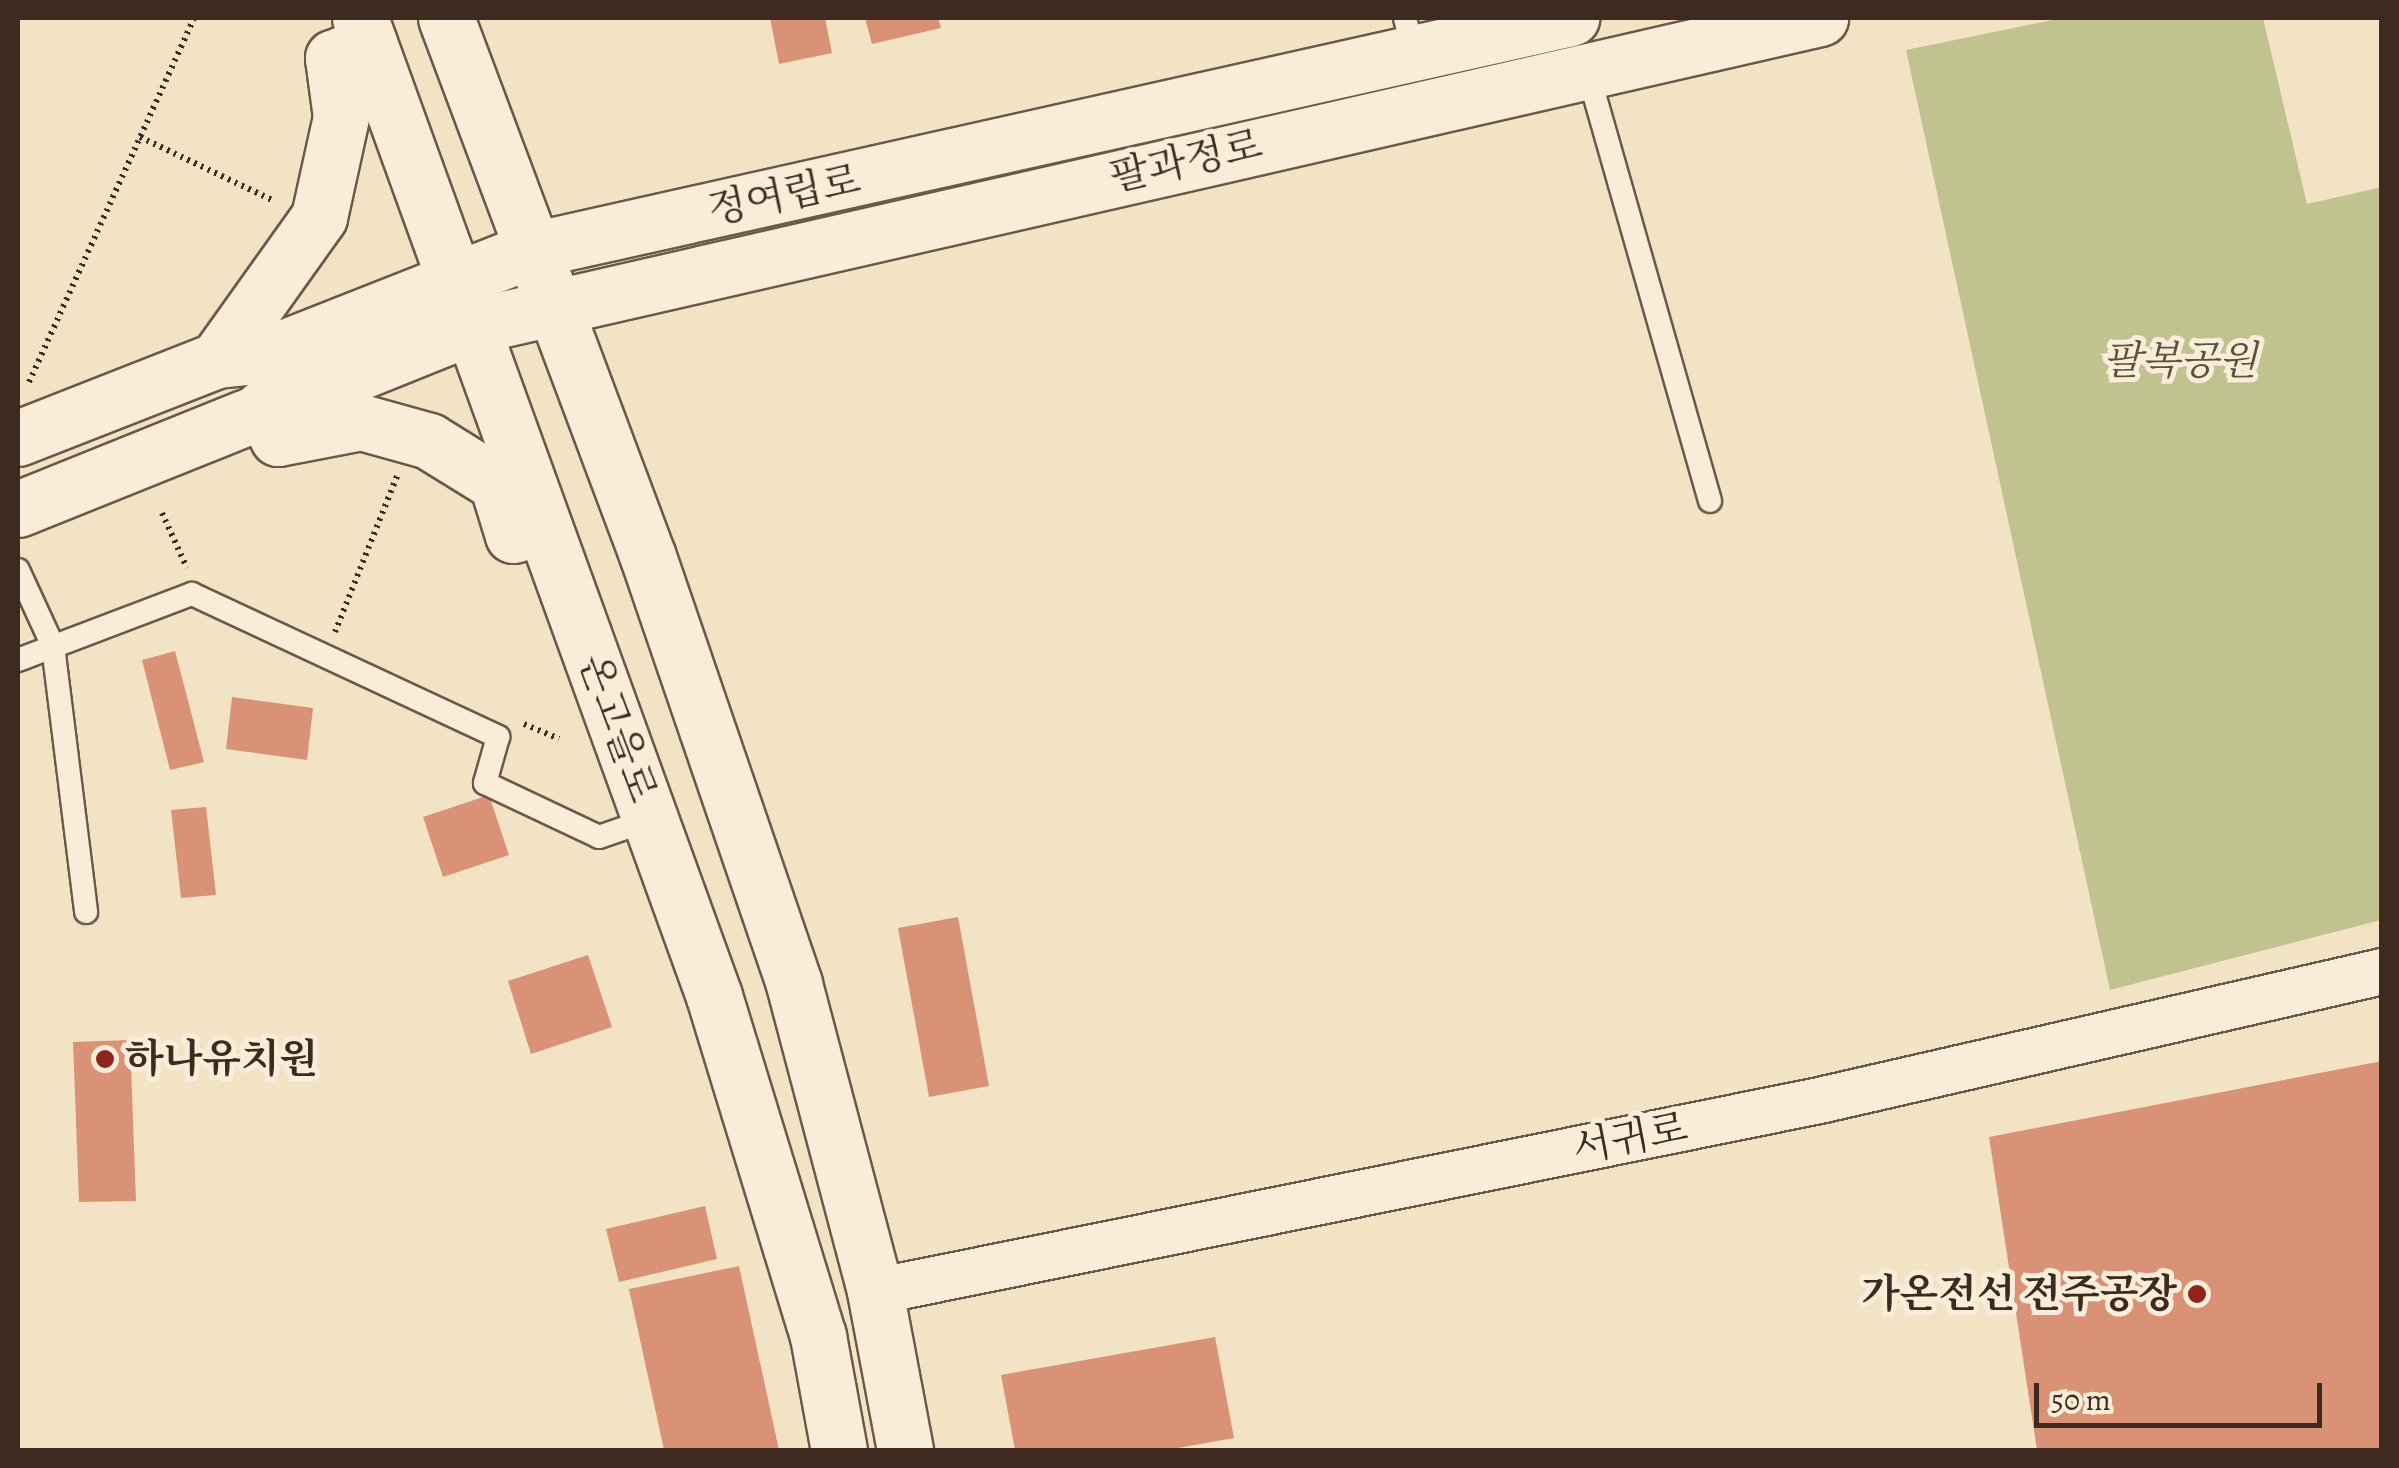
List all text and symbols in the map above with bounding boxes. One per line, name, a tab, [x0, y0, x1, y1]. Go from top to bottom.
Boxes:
street label: 팔과정로	[1105, 120, 1267, 202]
street label: 정여립로	[703, 155, 865, 235]
park label: 팔복공원	[2103, 337, 2257, 385]
street label: 온고을로	[569, 647, 667, 809]
place label: 하나유치원	[125, 1035, 318, 1083]
marker: 하나유치원	[94, 1048, 116, 1070]
street label: 서귀로	[1569, 1103, 1691, 1173]
place label: 가온전선 전주공장	[1861, 1270, 2177, 1318]
marker: 가온전선 전주공장	[2186, 1283, 2208, 1305]
scale bar	[2039, 1363, 2326, 1425]
text: 50 m	[2051, 1380, 2111, 1420]

